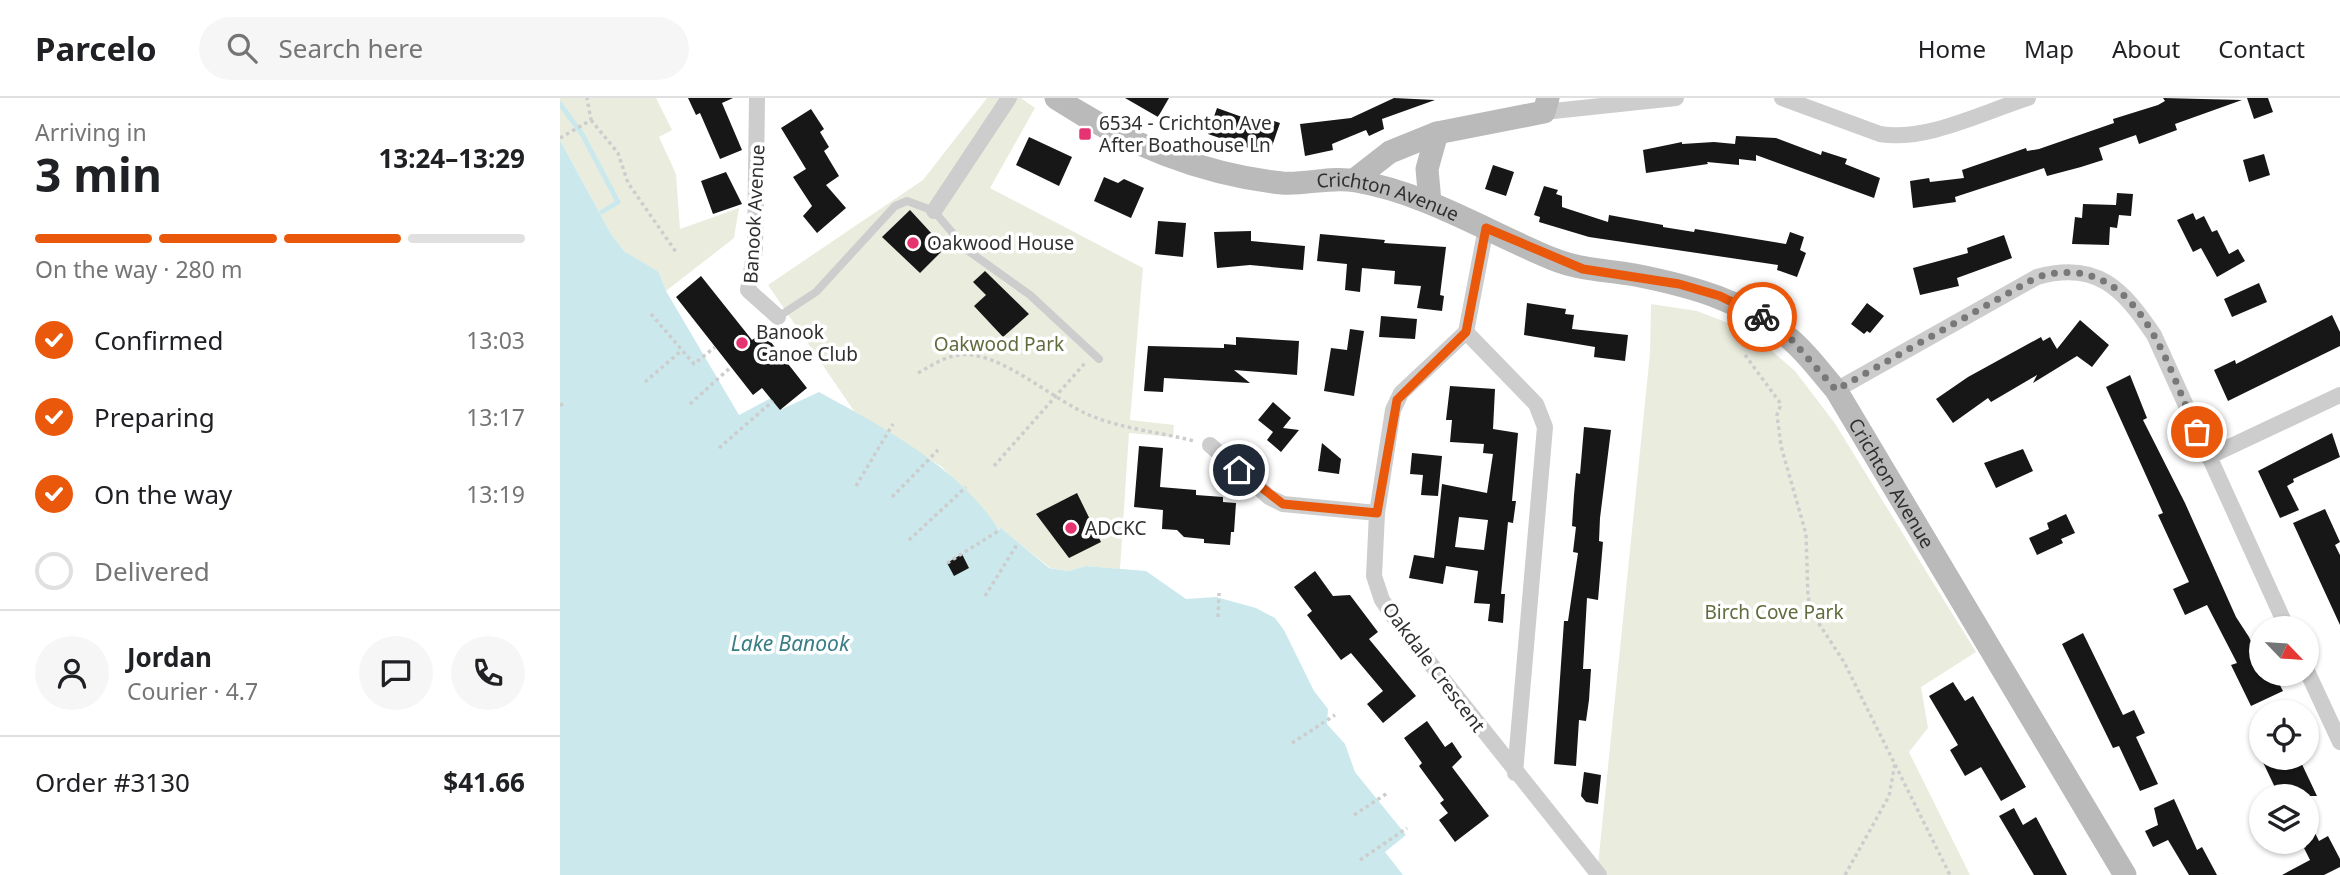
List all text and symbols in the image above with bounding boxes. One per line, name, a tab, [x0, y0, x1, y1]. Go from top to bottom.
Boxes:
search box	[199, 17, 689, 80]
text: Parcelo	[35, 26, 157, 71]
icon: search	[223, 29, 261, 67]
text: Search here	[279, 30, 423, 66]
text: Home	[1918, 32, 1986, 65]
text: Map	[2024, 32, 2074, 65]
text: About	[2112, 32, 2180, 65]
text: Contact	[2218, 32, 2305, 65]
place label: 6534 - Crichton Ave After Boathouse Ln	[1099, 110, 1272, 158]
text: Arriving in	[35, 116, 147, 148]
marker: 6534 - Crichton Ave After Boathouse Ln	[1077, 126, 1093, 142]
text: 13:24–13:29	[378, 140, 525, 176]
text: 3 min	[35, 143, 162, 205]
street label: Banook Avenue	[737, 144, 771, 284]
street label: Crichton Avenue	[1315, 166, 1463, 227]
place label: Oakwood House	[927, 230, 1074, 256]
marker: Oakwood House	[905, 235, 921, 251]
text: On the way · 280 m	[35, 253, 242, 285]
courier	[1727, 282, 1797, 352]
icon: bike	[1743, 298, 1781, 336]
place label: Banook Canoe Club	[756, 319, 858, 367]
icon: check	[35, 321, 73, 359]
text: Confirmed	[94, 322, 224, 358]
text: 13:03	[466, 324, 525, 356]
park label: Oakwood Park	[934, 331, 1064, 357]
marker: Banook Canoe Club	[734, 335, 750, 351]
icon: check	[35, 398, 73, 436]
text: Preparing	[94, 399, 215, 435]
text: 13:17	[466, 401, 525, 433]
pin	[2167, 402, 2227, 462]
street label: Crichton Avenue	[1843, 413, 1940, 553]
icon: bag	[2178, 413, 2216, 451]
pin	[1209, 440, 1269, 500]
icon: home	[1220, 451, 1258, 489]
icon: check	[35, 475, 73, 513]
text: On the way	[94, 476, 232, 512]
text: 13:19	[466, 478, 525, 510]
place label: ADCKC	[1085, 515, 1146, 541]
marker: ADCKC	[1063, 520, 1079, 536]
text: Delivered	[94, 553, 210, 589]
street label: Oakdale Crescent	[1377, 597, 1491, 737]
park label: Birch Cove Park	[1704, 599, 1844, 625]
north arrow	[2249, 616, 2319, 686]
map controls	[2249, 616, 2319, 854]
water label: Lake Banook	[731, 629, 851, 657]
button: person	[35, 636, 109, 710]
button: chat	[359, 636, 433, 710]
button: phone	[451, 636, 525, 710]
text: Jordan	[127, 639, 212, 675]
text: Courier · 4.7	[127, 675, 258, 707]
button: locate	[2249, 700, 2319, 770]
text: Order #3130	[35, 764, 190, 800]
text: $41.66	[443, 764, 525, 800]
button: layers	[2249, 784, 2319, 854]

